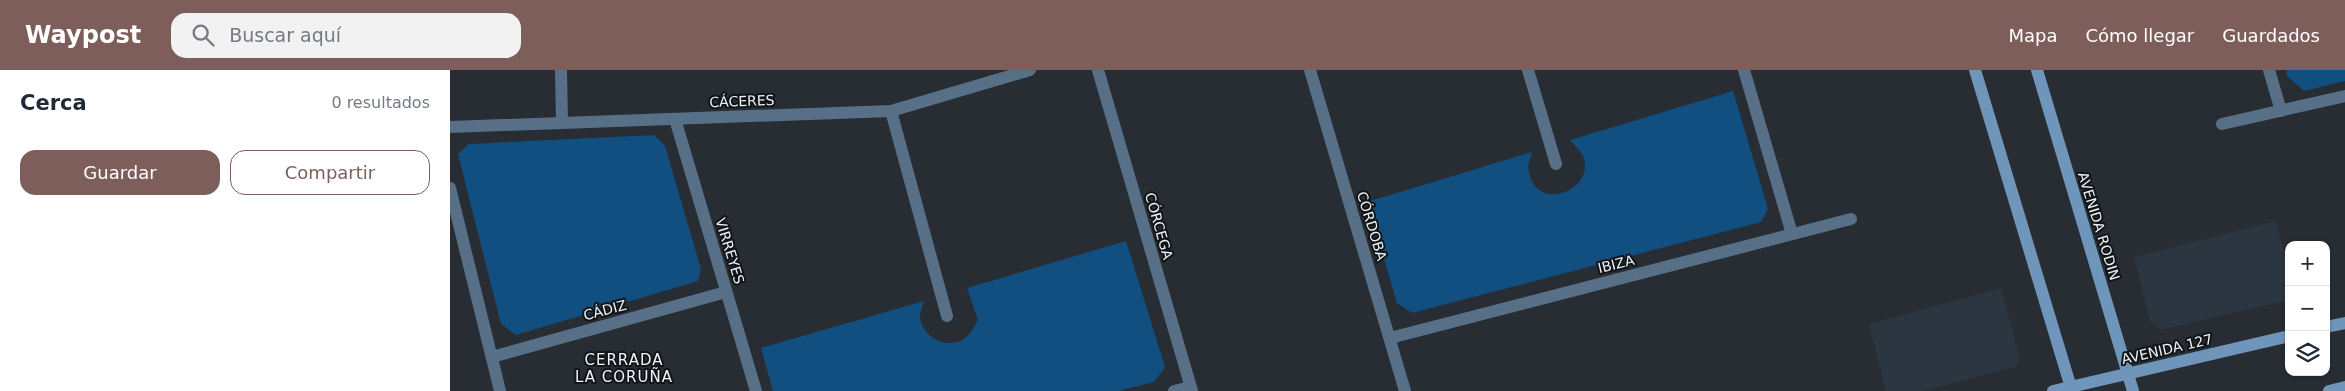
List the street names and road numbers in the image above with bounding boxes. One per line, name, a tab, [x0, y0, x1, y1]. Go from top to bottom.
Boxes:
street label: CÁCERES	[709, 92, 775, 110]
street label: AVENIDA RODIN	[2075, 170, 2123, 282]
street label: CÓRDOBA	[1354, 189, 1391, 263]
street label: CÓRCEGA	[1142, 190, 1177, 262]
street label: VIRREYES	[712, 216, 748, 286]
street label: IBIZA	[1596, 252, 1636, 276]
street label: CÁDIZ	[582, 297, 628, 323]
street label: AVENIDA 127	[2120, 331, 2214, 367]

